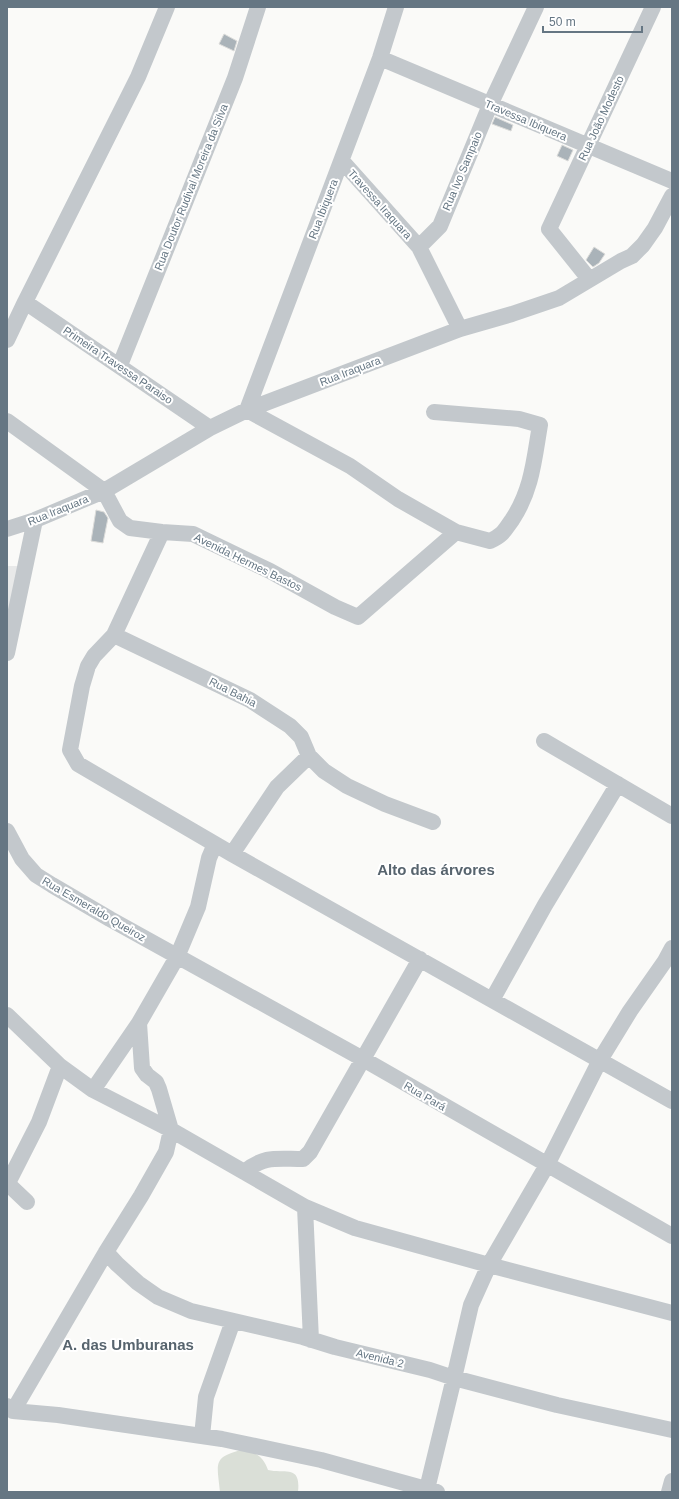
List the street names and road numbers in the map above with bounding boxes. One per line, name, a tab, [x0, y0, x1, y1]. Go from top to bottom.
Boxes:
street label: Rua João Modesto	[576, 74, 626, 162]
street label: Travessa Ibiquera	[483, 97, 569, 143]
street label: Rua Doutor Rudival Moreira da Silva	[152, 101, 230, 272]
street label: Rua Ivo Sampaio	[440, 130, 484, 212]
street label: Travessa Iraquara	[346, 167, 415, 242]
street label: Rua Ibiquera	[306, 177, 340, 241]
street label: Primeira Travessa Paraiso	[61, 324, 175, 406]
street label: Rua Iraquara	[318, 354, 383, 388]
street label: Rua Iraquara	[26, 492, 91, 528]
street label: Avenida Hermes Bastos	[192, 531, 304, 593]
street label: Rua Bahia	[207, 675, 259, 709]
street label: Rua Esmeraldo Queiroz	[40, 874, 148, 944]
street label: Rua Pará	[402, 1079, 449, 1113]
street label: Avenida 2	[355, 1346, 405, 1370]

